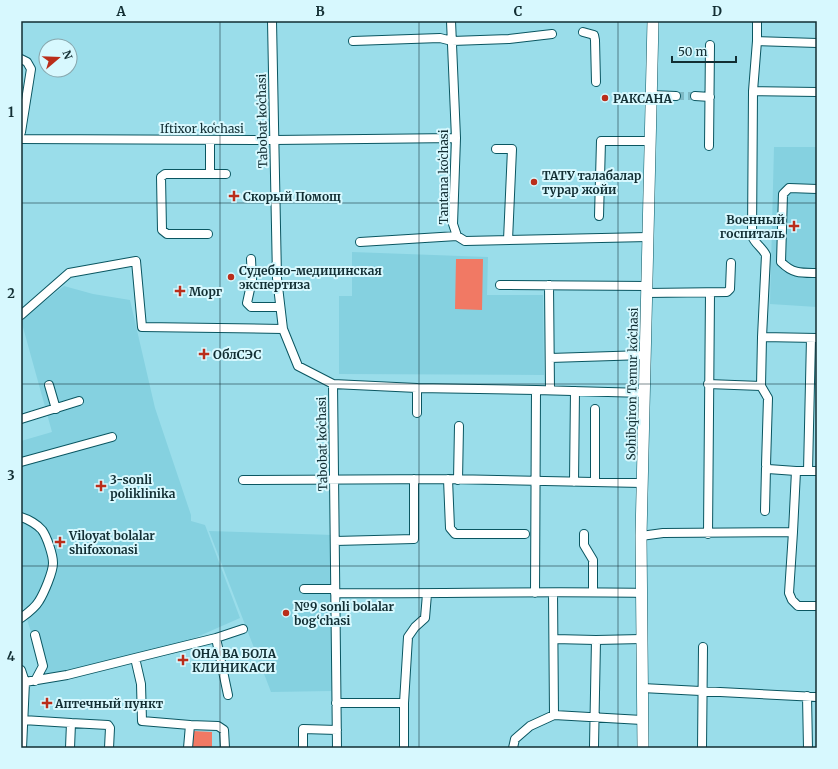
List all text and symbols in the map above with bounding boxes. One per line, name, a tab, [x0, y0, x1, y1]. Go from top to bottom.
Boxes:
text: A	[115, 3, 126, 20]
text: B	[315, 3, 325, 20]
text: C	[514, 3, 523, 20]
text: D	[712, 3, 722, 20]
north arrow	[38, 38, 78, 78]
scale bar	[672, 38, 736, 64]
text: 50 m	[678, 44, 707, 59]
text: N	[59, 48, 76, 61]
street label: Tabobat koʻchasi	[254, 74, 270, 168]
place label: РАКСАНА	[613, 91, 673, 106]
marker: РАКСАНА	[600, 93, 610, 103]
text: 1	[8, 104, 14, 121]
street label: Iftixor koʻchasi	[160, 121, 244, 136]
street label: Tantana koʻchasi	[436, 129, 451, 225]
place label: ТАТУ талабалар турар жойи	[542, 168, 642, 197]
marker: ТАТУ талабалар турар жойи	[529, 177, 539, 187]
place label: Скорый Помощ	[243, 189, 341, 204]
marker: Скорый Помощ	[228, 190, 240, 202]
place label: Военный госпиталь	[720, 212, 786, 241]
marker: Военный госпиталь	[788, 220, 800, 232]
place label: Судебно-медицинская экспертиза	[239, 263, 382, 292]
marker: Судебно-медицинская экспертиза	[226, 272, 236, 282]
place label: Морг	[189, 284, 223, 299]
text: 2	[7, 285, 15, 302]
marker: Морг	[174, 285, 186, 297]
street label: Sohibqiron Temur koʻchasi	[623, 307, 641, 461]
place label: ОблСЭС	[213, 347, 261, 362]
marker: ОблСЭС	[198, 348, 210, 360]
street label: Tabobat koʻchasi	[314, 397, 330, 491]
text: 3	[7, 467, 15, 484]
place label: 3-sonli poliklinika	[110, 472, 176, 501]
marker: 3-sonli poliklinika	[95, 480, 107, 492]
place label: Viloyat bolalar shifoxonasi	[68, 528, 155, 557]
marker: Viloyat bolalar shifoxonasi	[54, 536, 66, 548]
place label: №9 sonli bolalar bog‘chasi	[294, 599, 395, 628]
marker: №9 sonli bolalar bog‘chasi	[281, 608, 291, 618]
place label: ОНА ВА БОЛА КЛИНИКАСИ	[192, 646, 277, 675]
text: 4	[7, 648, 16, 665]
marker: ОНА ВА БОЛА КЛИНИКАСИ	[177, 654, 189, 666]
place label: Аптечный пункт	[54, 696, 164, 711]
marker: Аптечный пункт	[42, 698, 52, 708]

